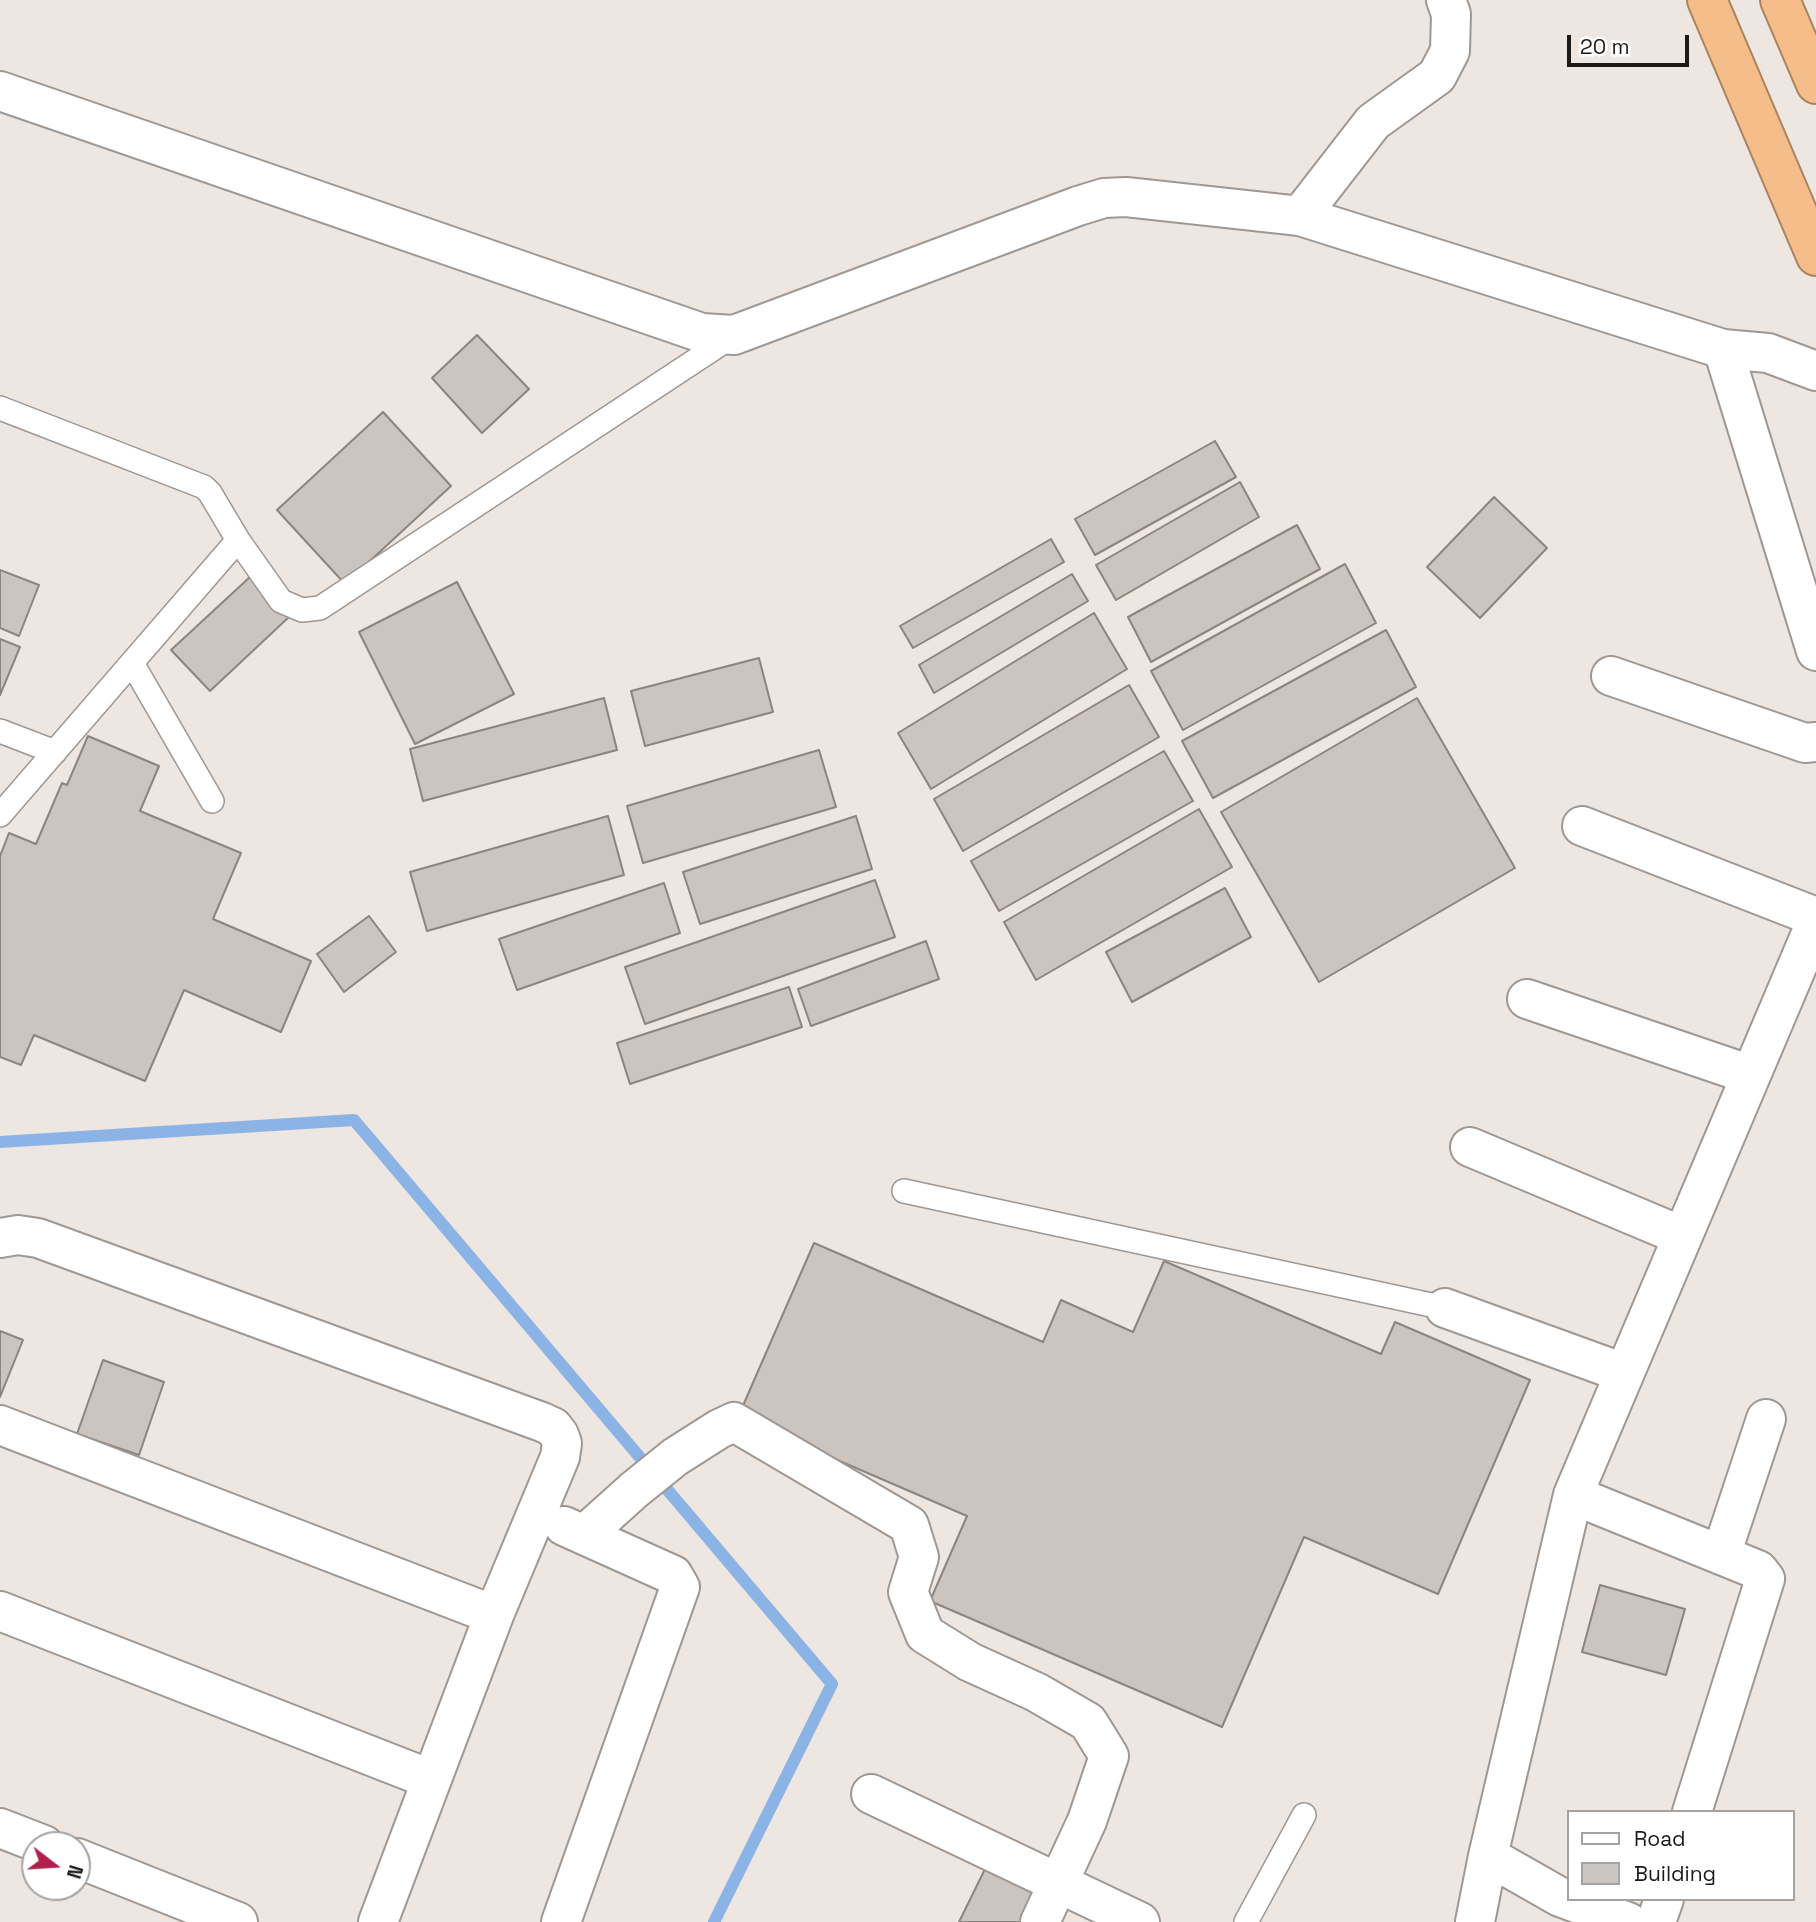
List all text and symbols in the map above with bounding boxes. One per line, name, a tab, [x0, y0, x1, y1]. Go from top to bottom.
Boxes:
scale bar	[1571, 21, 1694, 65]
text: 20 m	[1580, 33, 1630, 60]
legend	[1568, 1810, 1795, 1901]
text: Road	[1634, 1825, 1686, 1852]
north arrow	[21, 1831, 91, 1901]
text: Building	[1634, 1860, 1716, 1887]
text: N	[61, 1862, 88, 1881]

